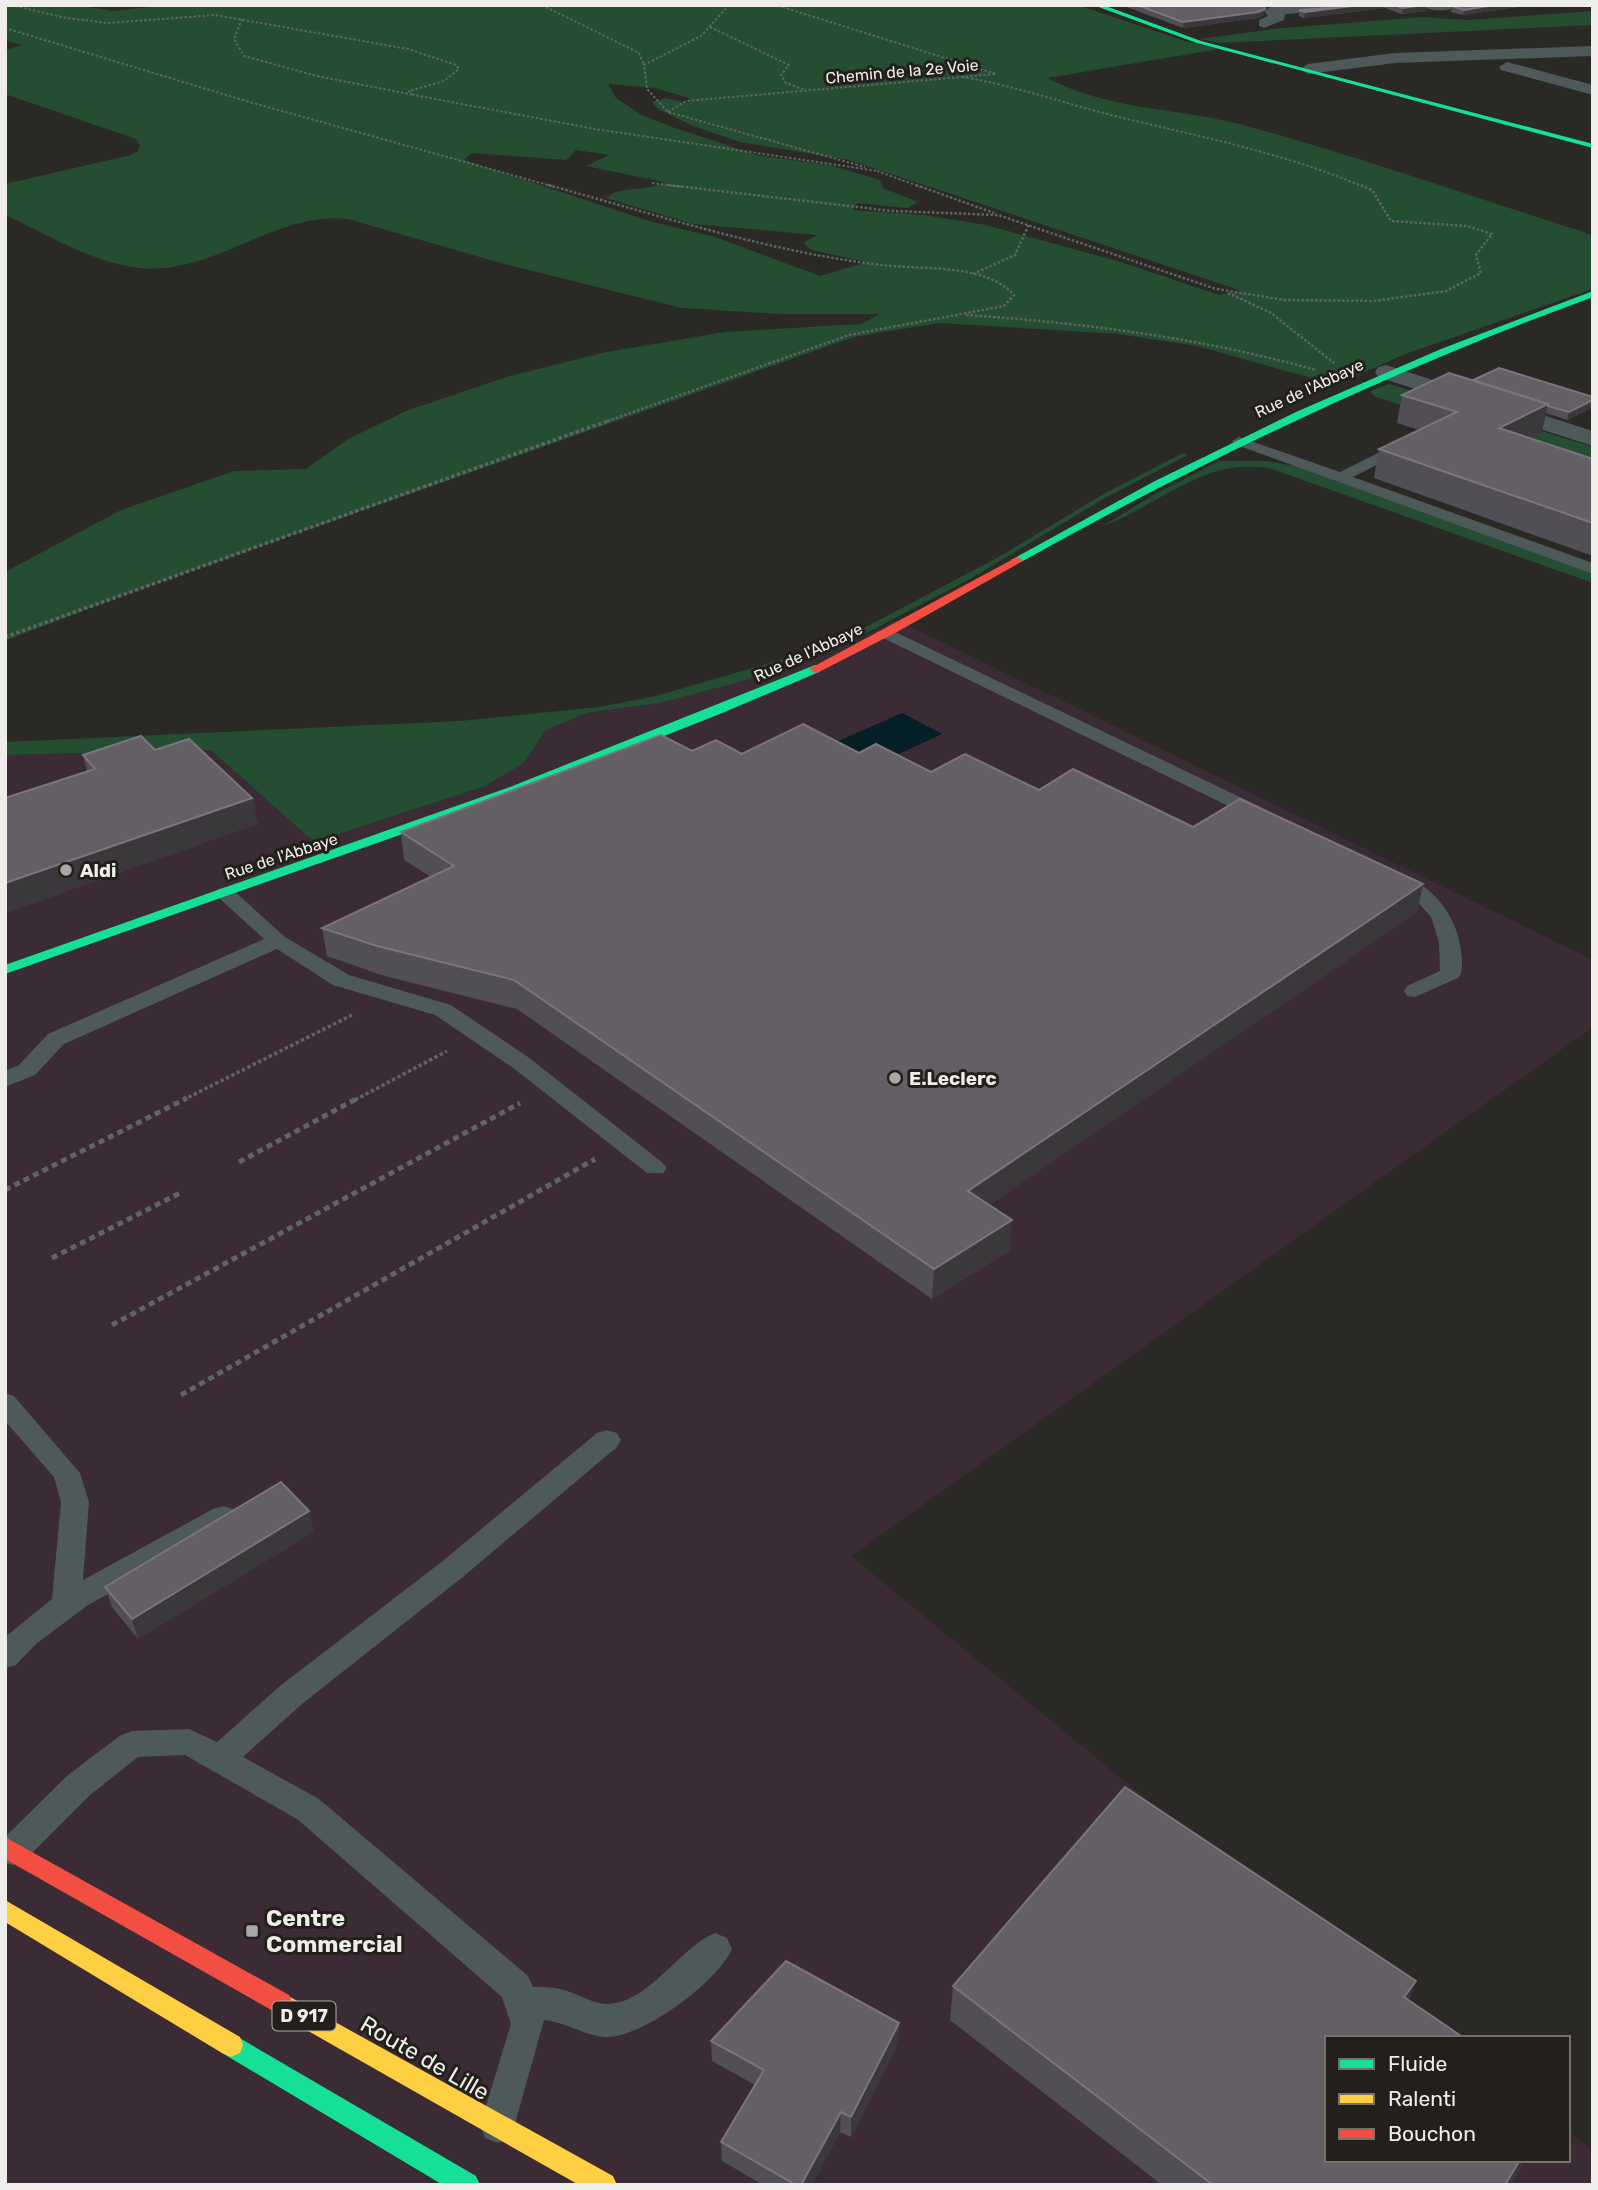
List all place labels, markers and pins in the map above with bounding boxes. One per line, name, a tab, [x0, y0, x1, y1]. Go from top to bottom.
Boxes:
place label: Aldi	[80, 859, 116, 882]
marker: Aldi	[58, 862, 74, 878]
place label: E.Leclerc	[909, 1067, 997, 1090]
marker: E.Leclerc	[887, 1070, 903, 1086]
place label: Centre Commercial	[266, 1904, 403, 1958]
marker: Centre Commercial	[244, 1923, 260, 1939]

